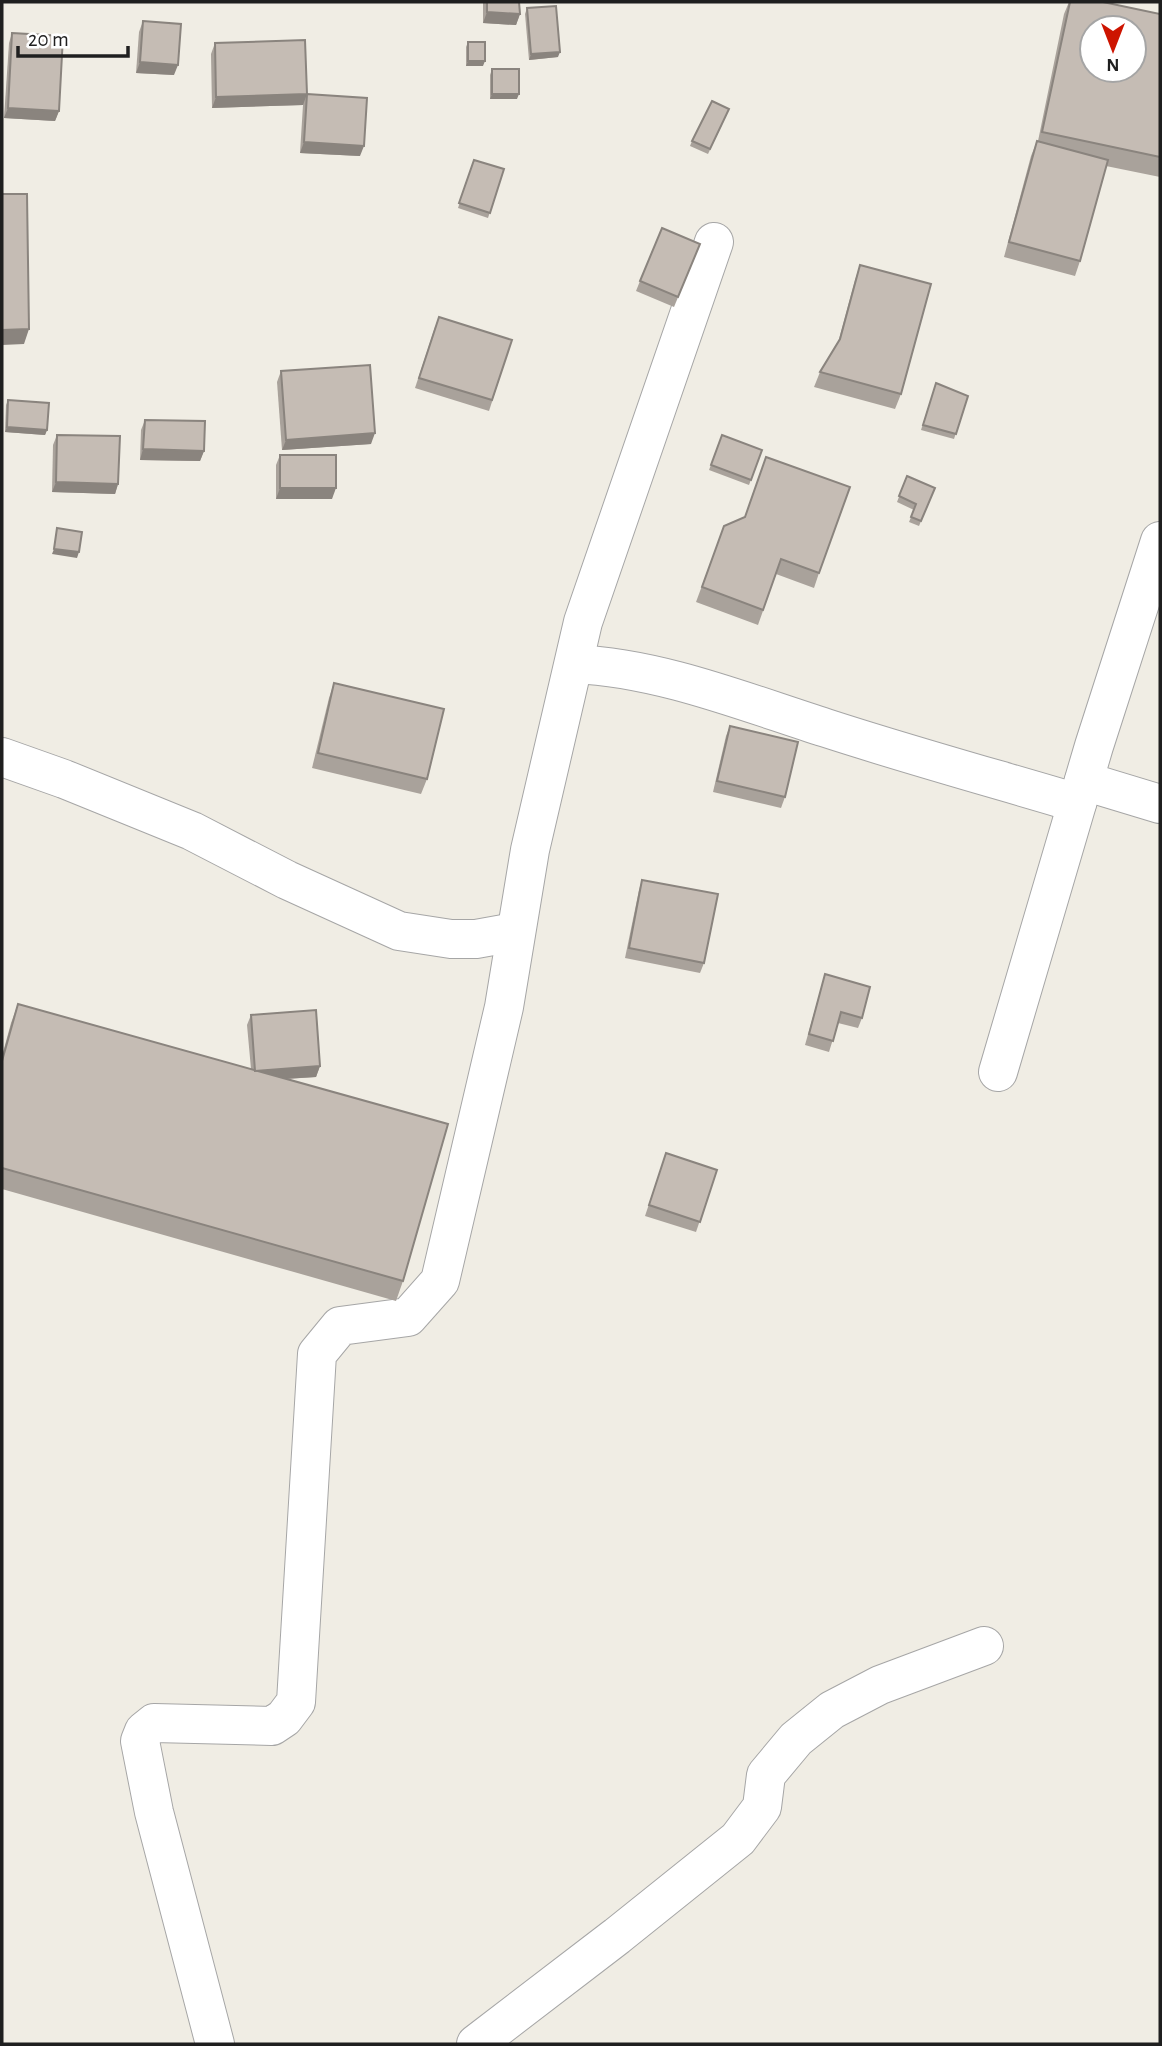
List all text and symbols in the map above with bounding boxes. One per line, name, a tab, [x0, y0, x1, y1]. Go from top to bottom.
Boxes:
scale bar	[18, 14, 128, 58]
north arrow	[1078, 14, 1148, 84]
text: 20 m	[28, 29, 69, 50]
text: N	[1106, 55, 1120, 74]

